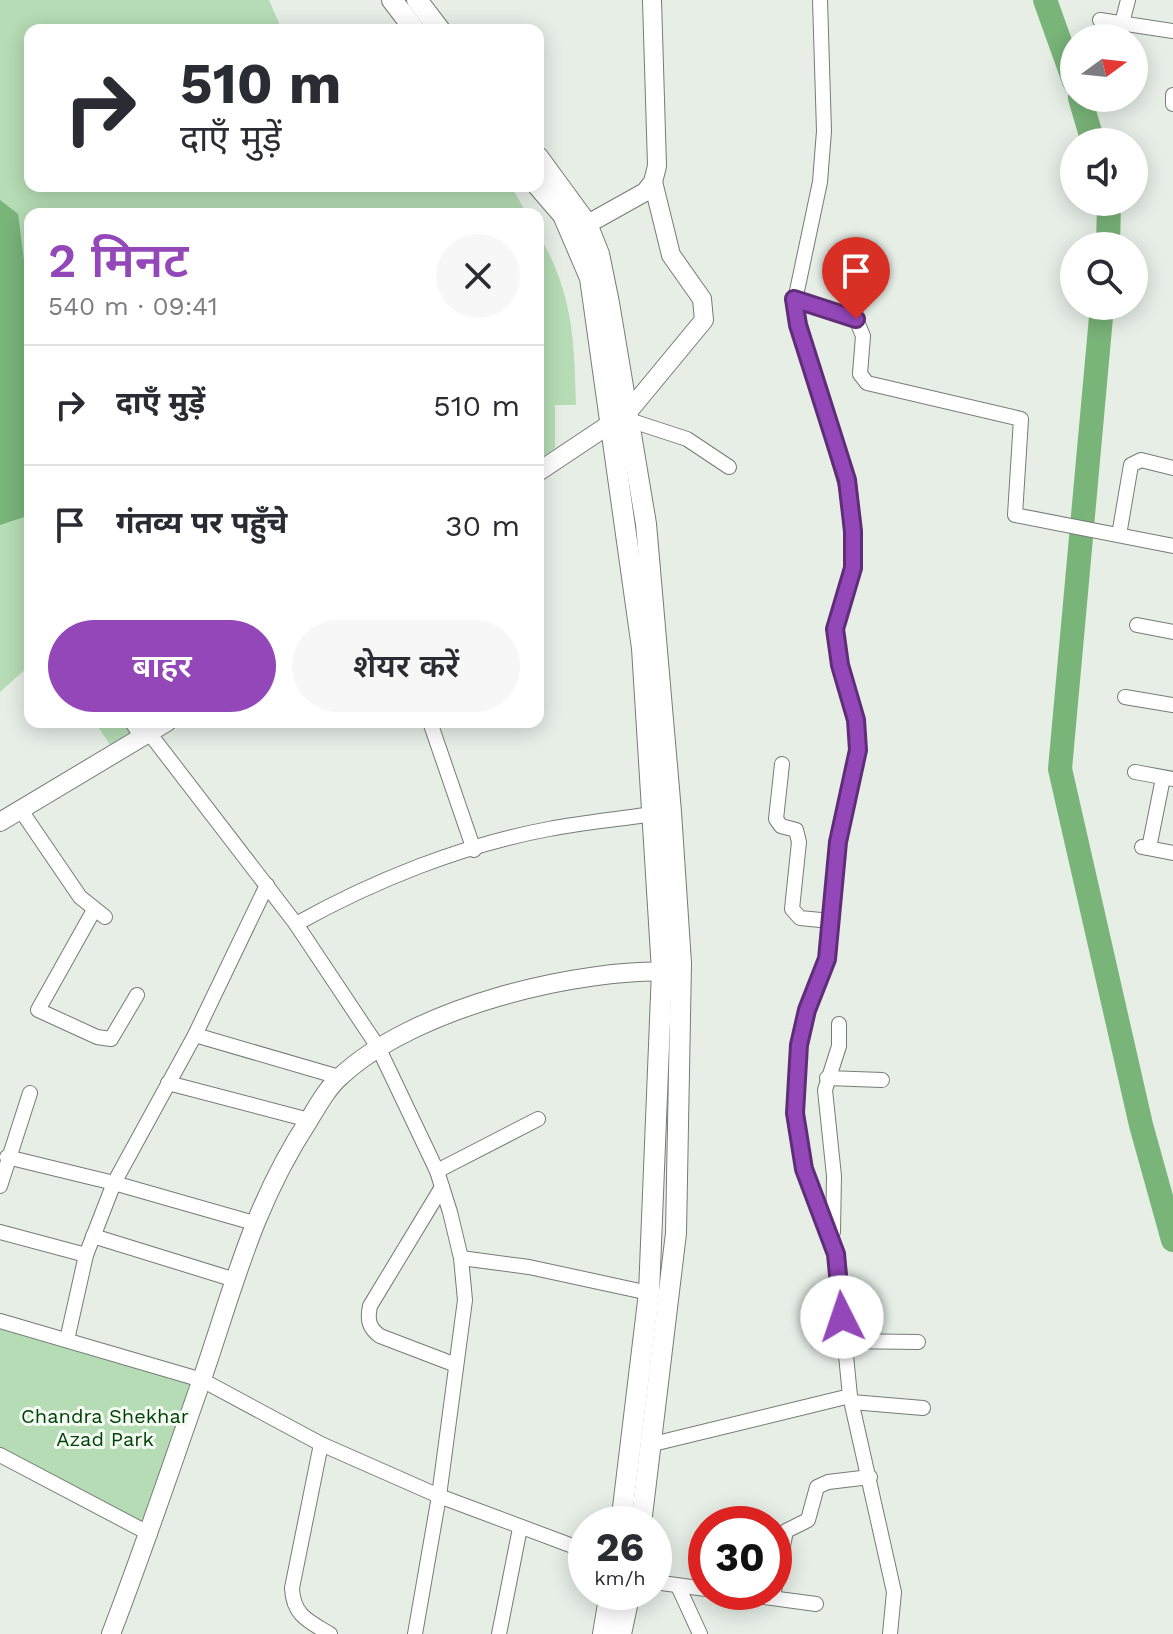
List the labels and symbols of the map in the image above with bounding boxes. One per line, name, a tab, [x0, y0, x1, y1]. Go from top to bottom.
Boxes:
north arrow	[1060, 24, 1148, 112]
pin	[822, 237, 890, 319]
position arrow	[800, 1275, 884, 1359]
park label: Chandra Shekhar Azad Park	[21, 1404, 189, 1451]
speed limit sign: 30	[688, 1506, 792, 1610]

